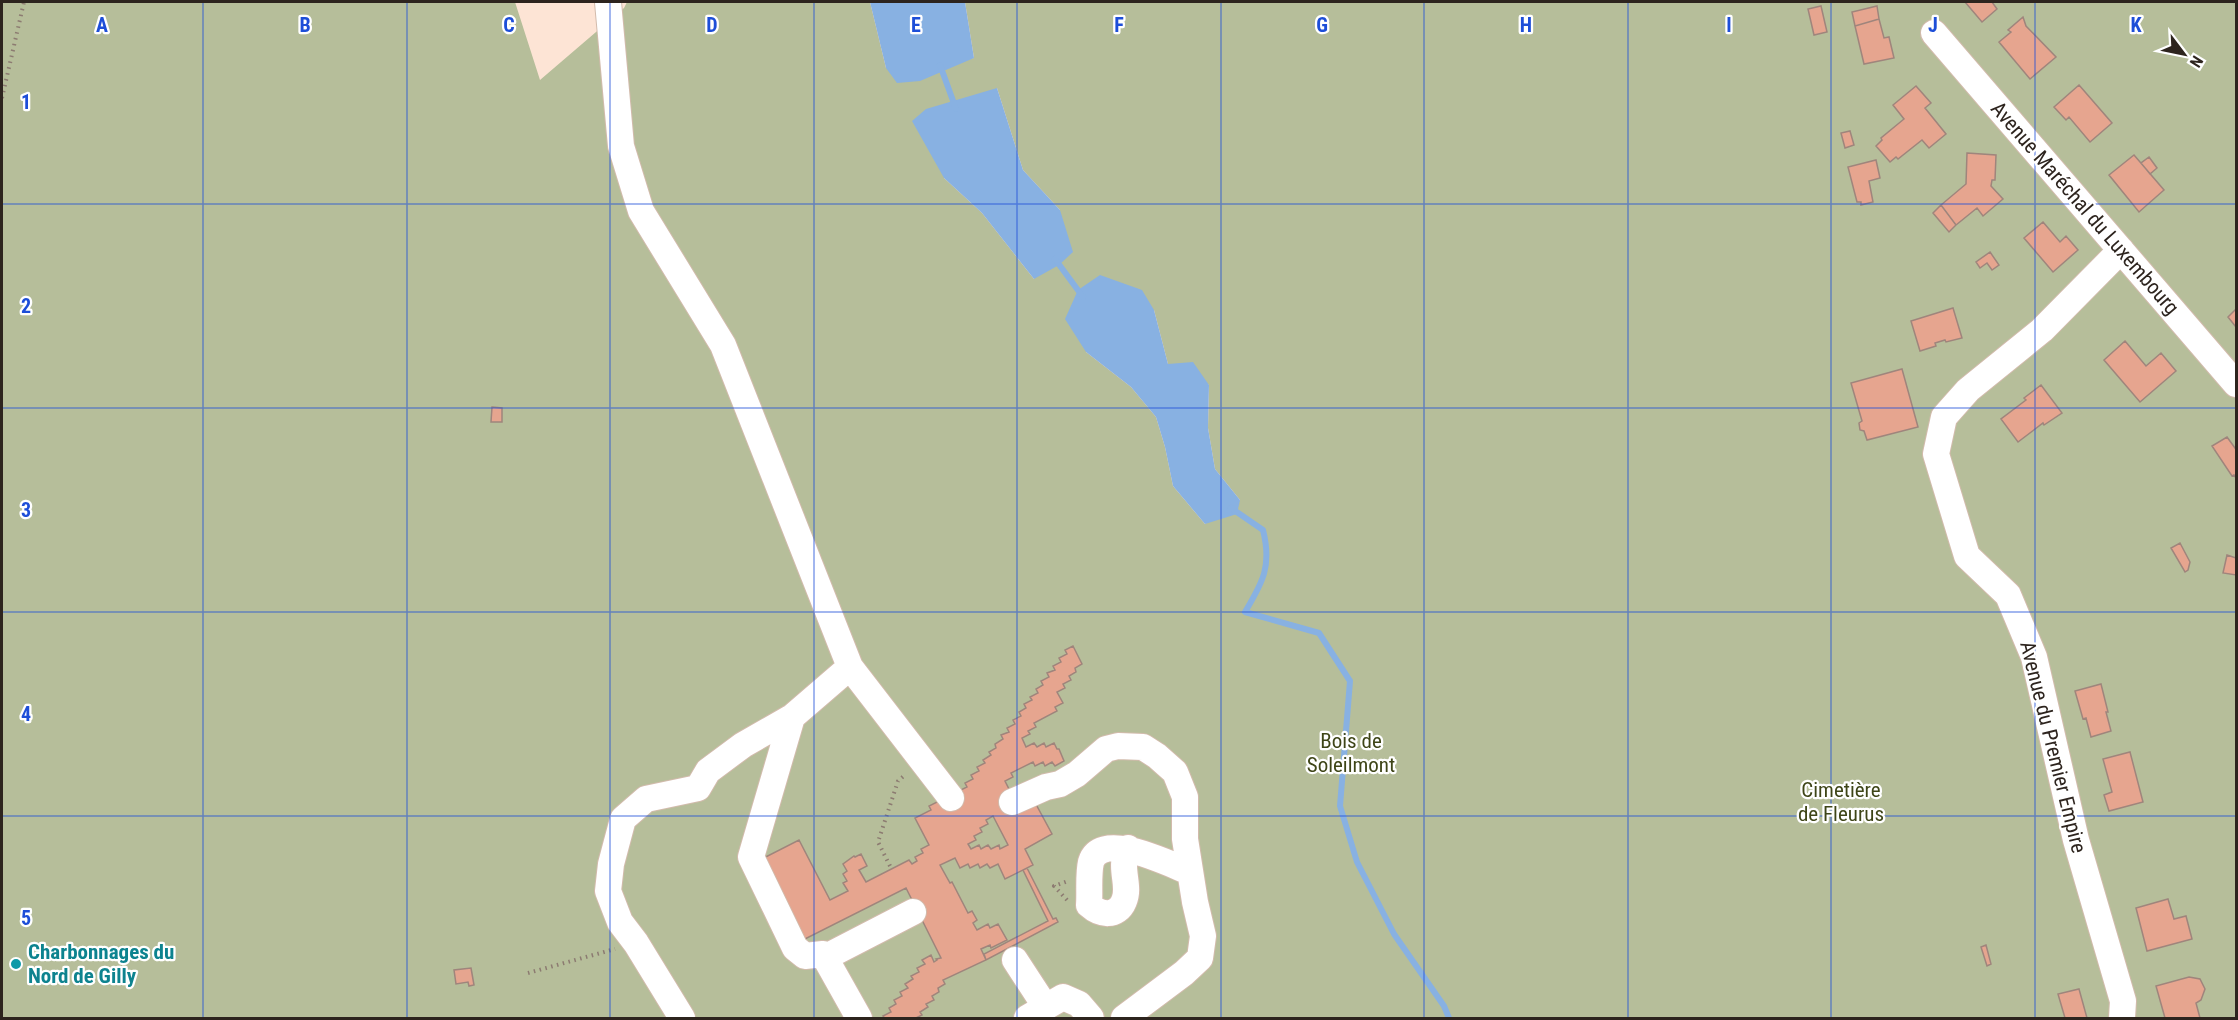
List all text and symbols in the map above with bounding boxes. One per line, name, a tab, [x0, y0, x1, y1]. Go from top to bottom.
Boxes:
text: A	[96, 13, 108, 37]
text: B	[299, 13, 311, 37]
text: C	[503, 13, 515, 37]
text: D	[706, 13, 718, 37]
text: E	[911, 13, 921, 37]
text: F	[1114, 13, 1124, 37]
text: G	[1316, 13, 1328, 37]
text: H	[1520, 13, 1532, 37]
text: I	[1726, 13, 1732, 37]
text: J	[1928, 13, 1938, 37]
text: K	[2130, 13, 2142, 37]
north arrow	[2154, 24, 2214, 84]
text: N	[2186, 52, 2207, 71]
text: 1	[21, 90, 31, 114]
street label: Avenue Maréchal du Luxembourg	[1986, 97, 2184, 319]
text: 2	[21, 294, 31, 318]
text: 3	[21, 498, 31, 522]
street label: Avenue du Premier Empire	[2015, 639, 2091, 856]
text: 4	[21, 702, 31, 726]
park label: Bois de Soleilmont	[1307, 729, 1395, 777]
park label: Cimetière de Fleurus	[1798, 778, 1884, 826]
text: 5	[21, 906, 31, 930]
place label: Charbonnages du Nord de Gilly	[28, 940, 174, 988]
marker: Charbonnages du Nord de Gilly	[9, 957, 23, 971]

